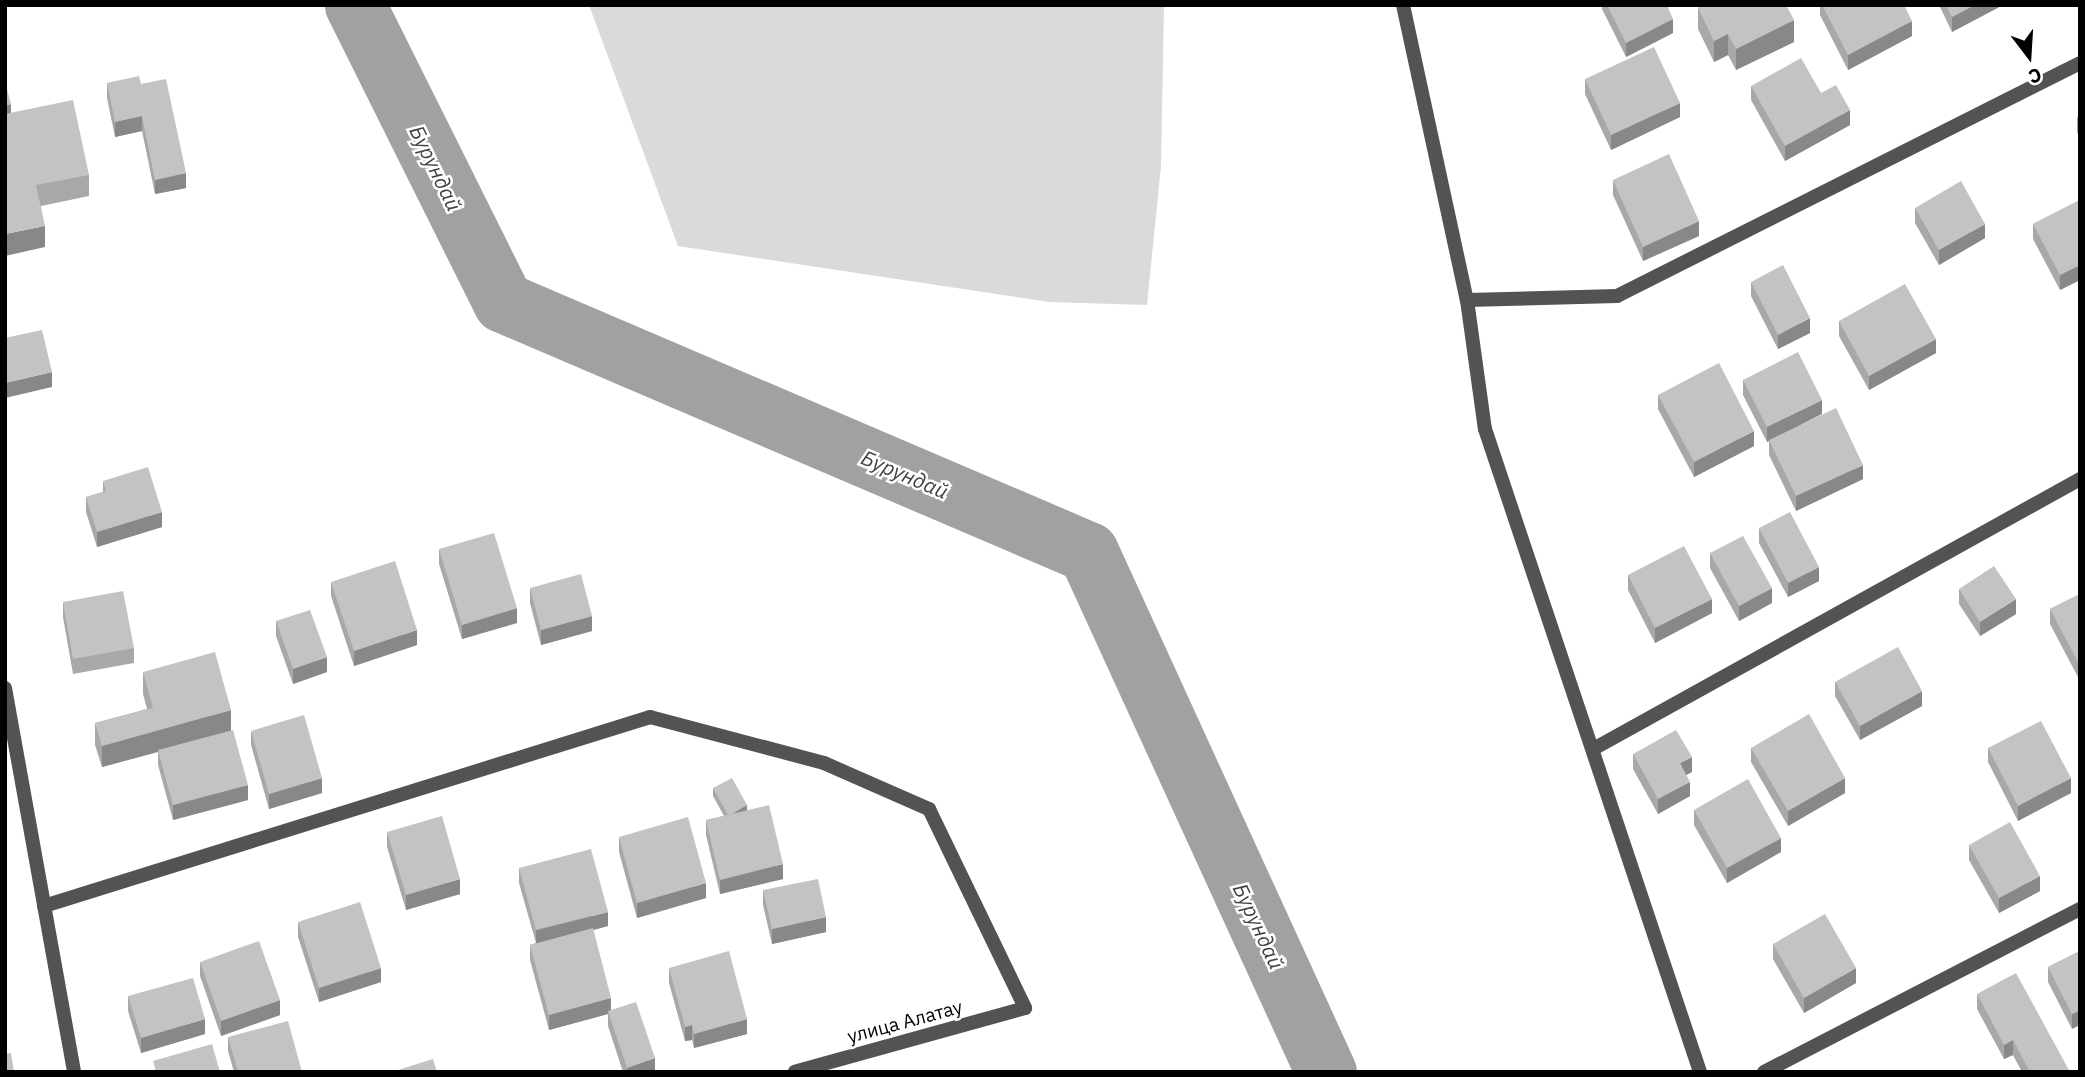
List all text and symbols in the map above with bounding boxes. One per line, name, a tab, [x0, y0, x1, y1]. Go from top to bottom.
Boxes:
north arrow	[1994, 21, 2064, 91]
text: С	[2026, 63, 2045, 89]
water label: Бурундай	[405, 121, 467, 215]
water label: Бурундай	[858, 444, 952, 504]
water label: Бурундай	[1228, 879, 1290, 973]
street label: улица Алатау	[845, 996, 965, 1048]

